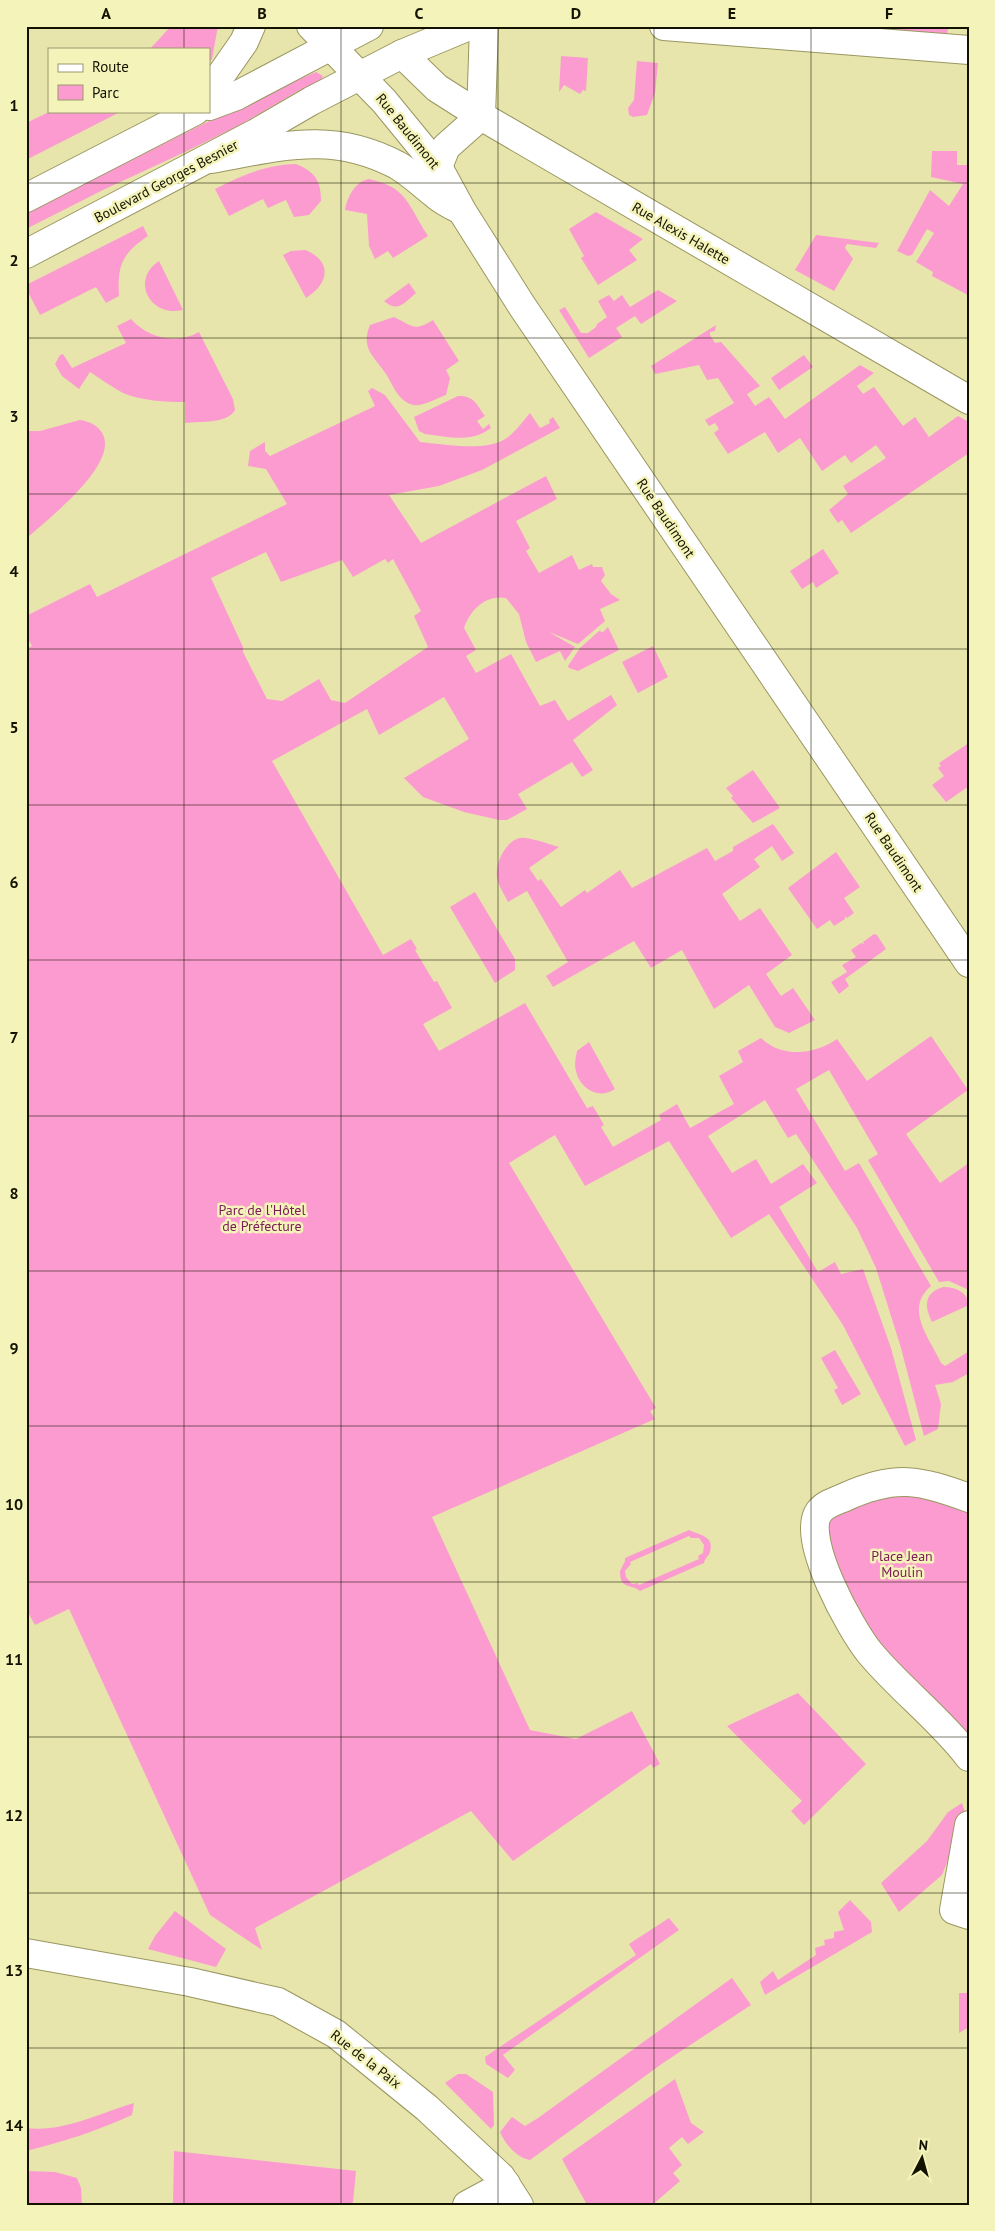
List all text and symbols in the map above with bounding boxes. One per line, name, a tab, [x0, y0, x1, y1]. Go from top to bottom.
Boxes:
text: A	[101, 3, 111, 23]
text: B	[257, 3, 267, 23]
text: C	[415, 3, 424, 23]
text: D	[571, 3, 581, 23]
text: E	[728, 3, 736, 23]
text: F	[885, 3, 893, 23]
legend	[48, 48, 210, 112]
text: Route	[92, 57, 129, 76]
text: Parc	[92, 83, 119, 102]
street label: Rue Baudimont	[372, 90, 444, 173]
text: 1	[9, 95, 19, 115]
street label: Boulevard Georges Besnier	[91, 135, 241, 227]
street label: Rue Alexis Halette	[629, 198, 733, 268]
text: 2	[9, 250, 19, 270]
text: 3	[9, 406, 19, 426]
street label: Rue Baudimont	[633, 475, 699, 561]
text: 4	[9, 561, 19, 581]
text: 5	[9, 717, 19, 737]
street label: Rue Baudimont	[861, 809, 927, 895]
text: 6	[9, 872, 19, 892]
text: 7	[9, 1027, 19, 1047]
text: 8	[9, 1183, 19, 1203]
park label: Parc de l'Hôtel de Préfecture	[219, 1201, 305, 1235]
text: 9	[9, 1338, 19, 1358]
text: 10	[5, 1494, 23, 1514]
park label: Place Jean Moulin	[871, 1547, 933, 1581]
text: 11	[5, 1649, 23, 1669]
text: 12	[5, 1805, 23, 1825]
text: 13	[5, 1960, 23, 1980]
street label: Rue de la Paix	[327, 2026, 405, 2092]
text: 14	[5, 2115, 23, 2135]
north arrow	[898, 2134, 948, 2184]
text: N	[918, 2136, 929, 2155]

